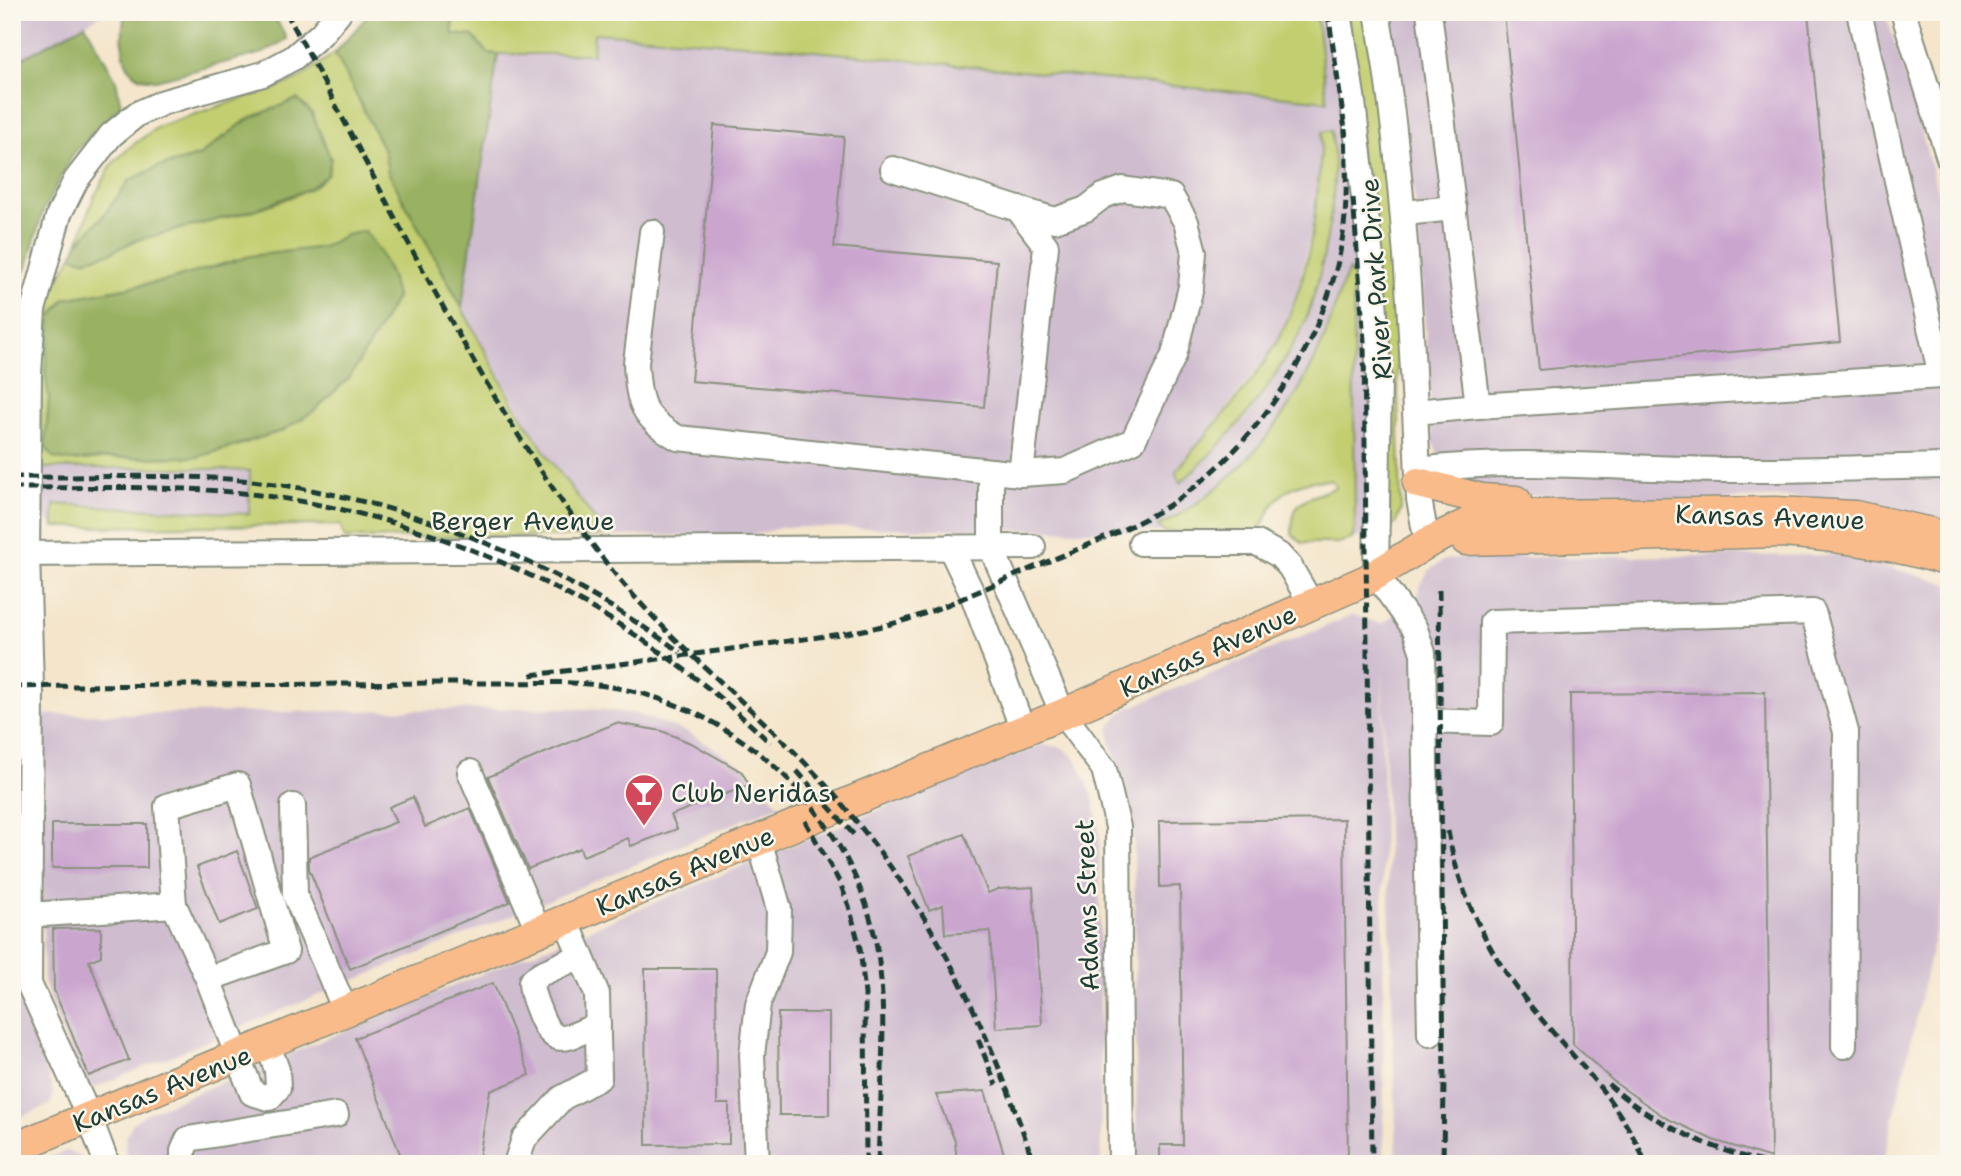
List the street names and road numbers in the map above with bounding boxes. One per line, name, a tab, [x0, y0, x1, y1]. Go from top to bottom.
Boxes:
street label: River Park Drive	[1351, 177, 1400, 381]
street label: Kansas Avenue	[1674, 496, 1866, 537]
street label: Berger Avenue	[431, 503, 615, 538]
street label: Kansas Avenue	[1114, 596, 1302, 705]
street label: Kansas Avenue	[590, 817, 779, 924]
street label: Adams Street	[1066, 818, 1107, 992]
street label: Kansas Avenue	[67, 1037, 257, 1140]

